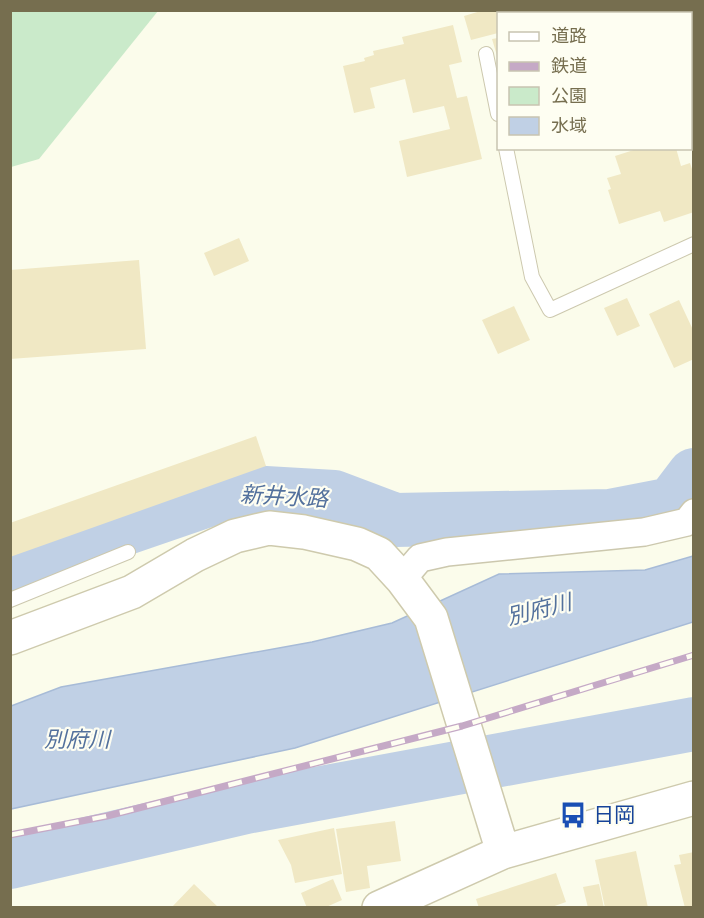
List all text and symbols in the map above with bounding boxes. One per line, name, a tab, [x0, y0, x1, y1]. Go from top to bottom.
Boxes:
legend	[497, 12, 692, 150]
text: 道路	[551, 25, 587, 47]
text: 鉄道	[551, 55, 587, 77]
text: 公園	[551, 85, 587, 107]
text: 水域	[551, 115, 587, 137]
water label: 新井水路	[239, 482, 331, 512]
water label: 別府川	[504, 589, 576, 631]
water label: 別府川	[44, 727, 112, 753]
bus stop icon: 日岡	[558, 800, 588, 830]
place label: 日岡	[593, 803, 635, 827]

